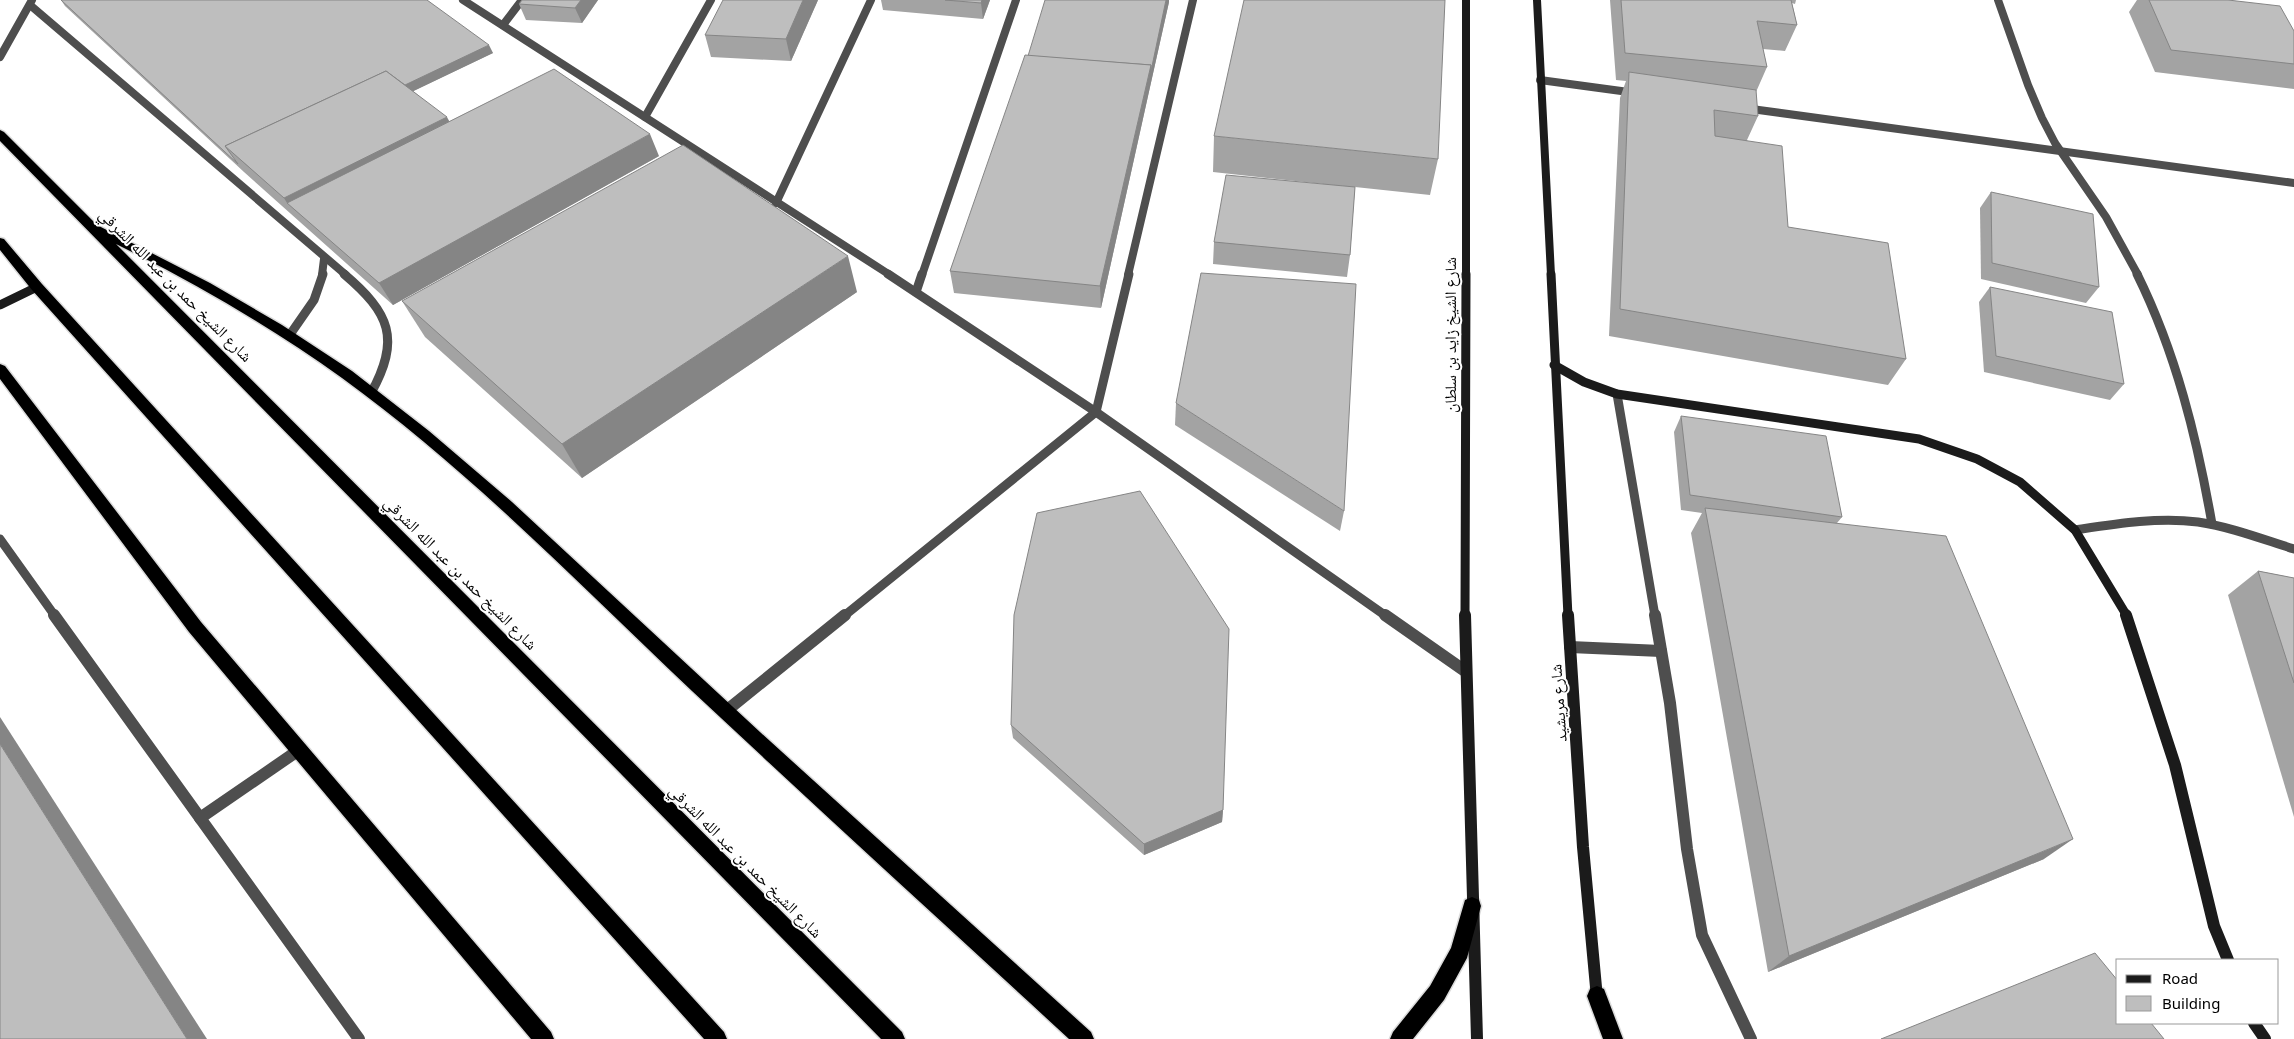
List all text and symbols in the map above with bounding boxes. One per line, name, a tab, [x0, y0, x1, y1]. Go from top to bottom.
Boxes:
street label: شارع الشيخ حمد بن عبد الله الشرقي	[93, 204, 257, 368]
street label: شارع الشيخ زايد بن سلطان	[1439, 257, 1461, 413]
street label: شارع الشيخ حمد بن عبد الله الشرقي	[378, 492, 542, 656]
street label: شارع مريشيد	[1544, 663, 1572, 743]
street label: شارع الشيخ حمد بن عبد الله الشرقي	[663, 780, 827, 944]
legend	[2116, 959, 2279, 1024]
text: Road	[2162, 968, 2198, 988]
text: Building	[2162, 993, 2220, 1013]

